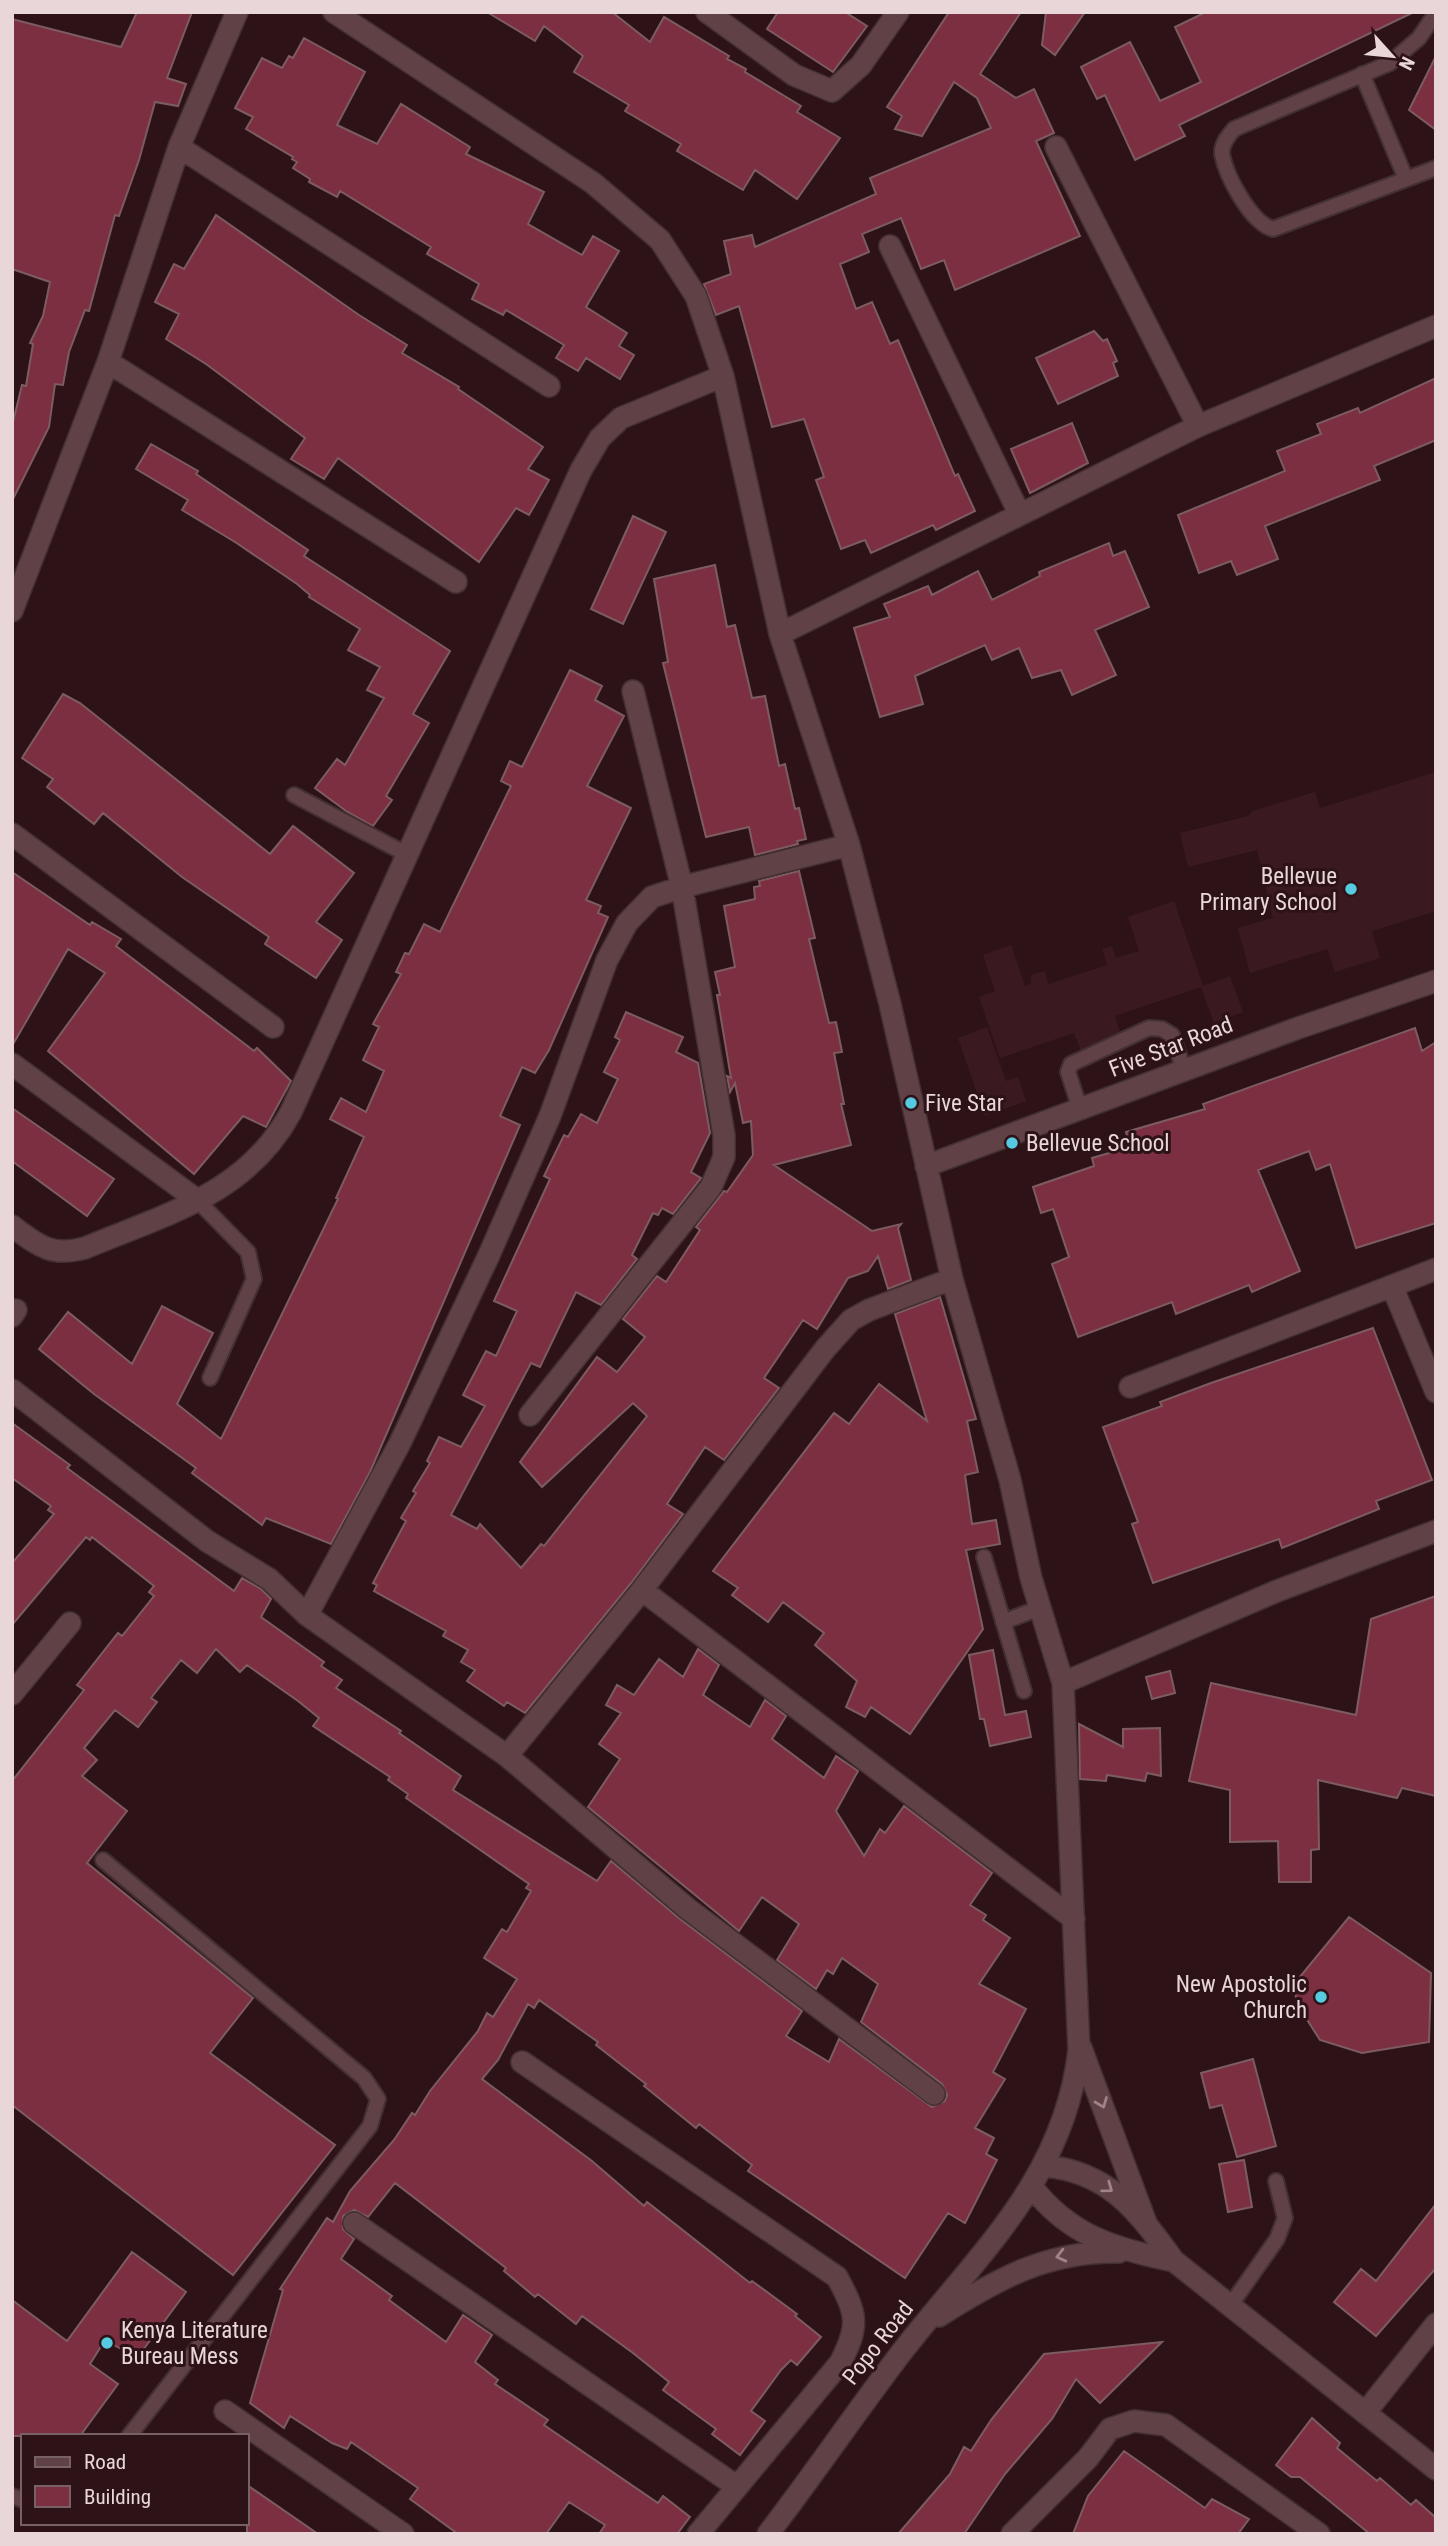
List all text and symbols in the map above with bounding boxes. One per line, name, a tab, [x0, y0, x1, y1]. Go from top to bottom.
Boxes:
north arrow	[1357, 21, 1427, 91]
text: N	[1394, 53, 1420, 74]
place label: Bellevue Primary School	[1200, 863, 1337, 916]
marker: Bellevue Primary School	[1343, 881, 1359, 897]
street label: Five Star Road	[1105, 1011, 1237, 1083]
place label: Five Star	[925, 1090, 1004, 1117]
marker: Five Star	[903, 1095, 919, 1111]
place label: Bellevue School	[1026, 1130, 1170, 1157]
marker: Bellevue School	[1004, 1135, 1020, 1151]
place label: New Apostolic Church	[1176, 1971, 1307, 2024]
marker: New Apostolic Church	[1313, 1989, 1329, 2005]
one-way arrow	[1094, 2097, 1108, 2109]
one-way arrow	[1100, 2180, 1113, 2192]
one-way arrow	[1055, 2248, 1067, 2263]
street label: Popo Road	[837, 2296, 919, 2390]
place label: Kenya Literature Bureau Mess	[121, 2317, 268, 2370]
marker: Kenya Literature Bureau Mess	[99, 2335, 115, 2351]
legend	[21, 2434, 248, 2525]
text: Road	[84, 2450, 126, 2474]
text: Building	[84, 2485, 151, 2509]

